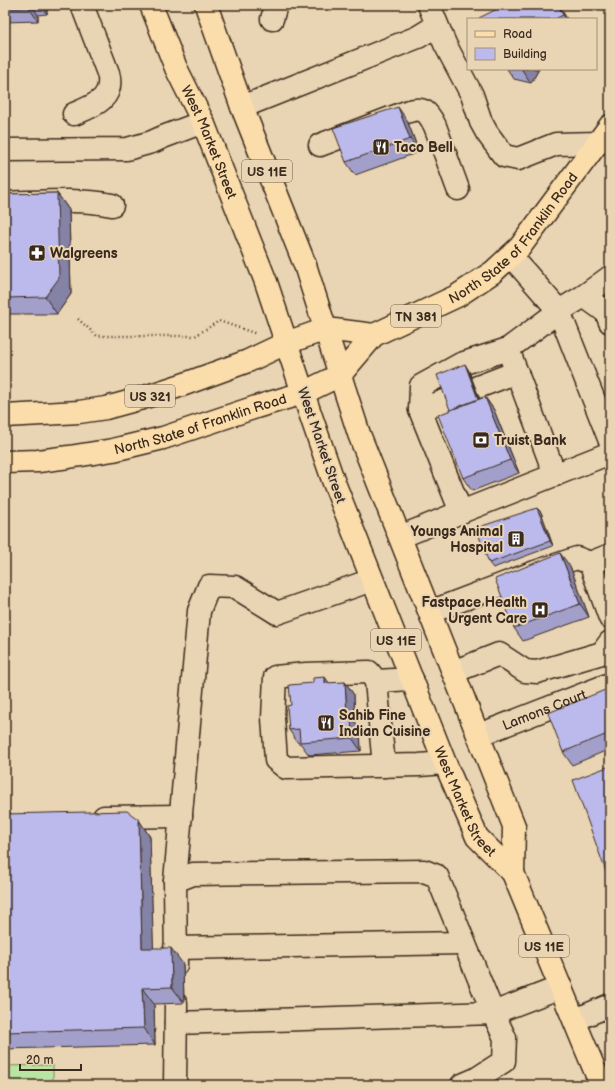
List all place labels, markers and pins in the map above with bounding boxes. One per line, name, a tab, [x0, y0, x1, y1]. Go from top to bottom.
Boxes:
restaurant icon: Taco Bell	[371, 137, 391, 157]
place label: Taco Bell	[394, 139, 453, 156]
pharmacy icon: Walgreens	[27, 243, 47, 263]
place label: Walgreens	[50, 245, 118, 262]
bank icon: Truist Bank	[471, 430, 491, 450]
place label: Truist Bank	[494, 432, 567, 449]
place label: Youngs Animal Hospital	[410, 523, 503, 556]
building icon: Youngs Animal Hospital	[506, 529, 526, 549]
place label: Fastpace Health Urgent Care	[421, 594, 527, 627]
hospital icon: Fastpace Health Urgent Care	[530, 600, 550, 620]
place label: Sahib Fine Indian Cuisine	[339, 707, 430, 740]
restaurant icon: Sahib Fine Indian Cuisine	[316, 713, 336, 733]

